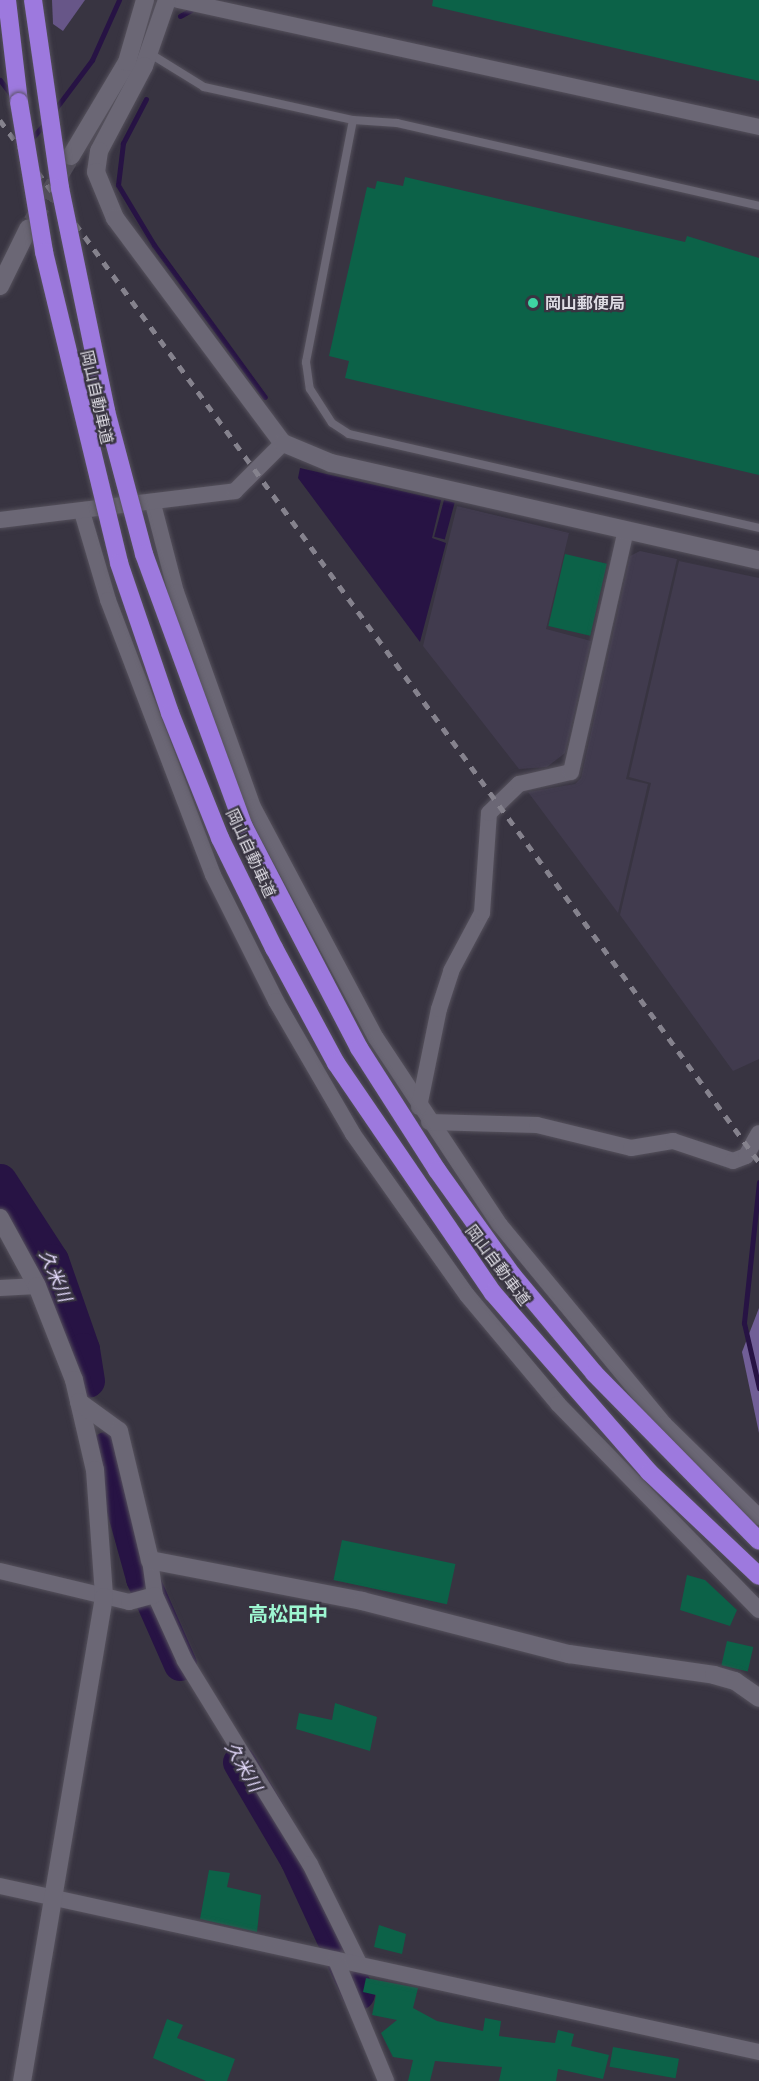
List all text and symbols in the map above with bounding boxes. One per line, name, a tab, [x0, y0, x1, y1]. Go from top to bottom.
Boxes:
place label: 岡山郵便局	[545, 293, 625, 313]
marker: 岡山郵便局	[526, 296, 540, 310]
street label: 岡山自動車道	[77, 348, 117, 446]
street label: 岡山自動車道	[222, 805, 280, 901]
street label: 岡山自動車道	[461, 1221, 535, 1309]
water label: 久米川	[35, 1247, 75, 1305]
district label: 高松田中	[248, 1601, 328, 1625]
water label: 久米川	[220, 1738, 266, 1796]

